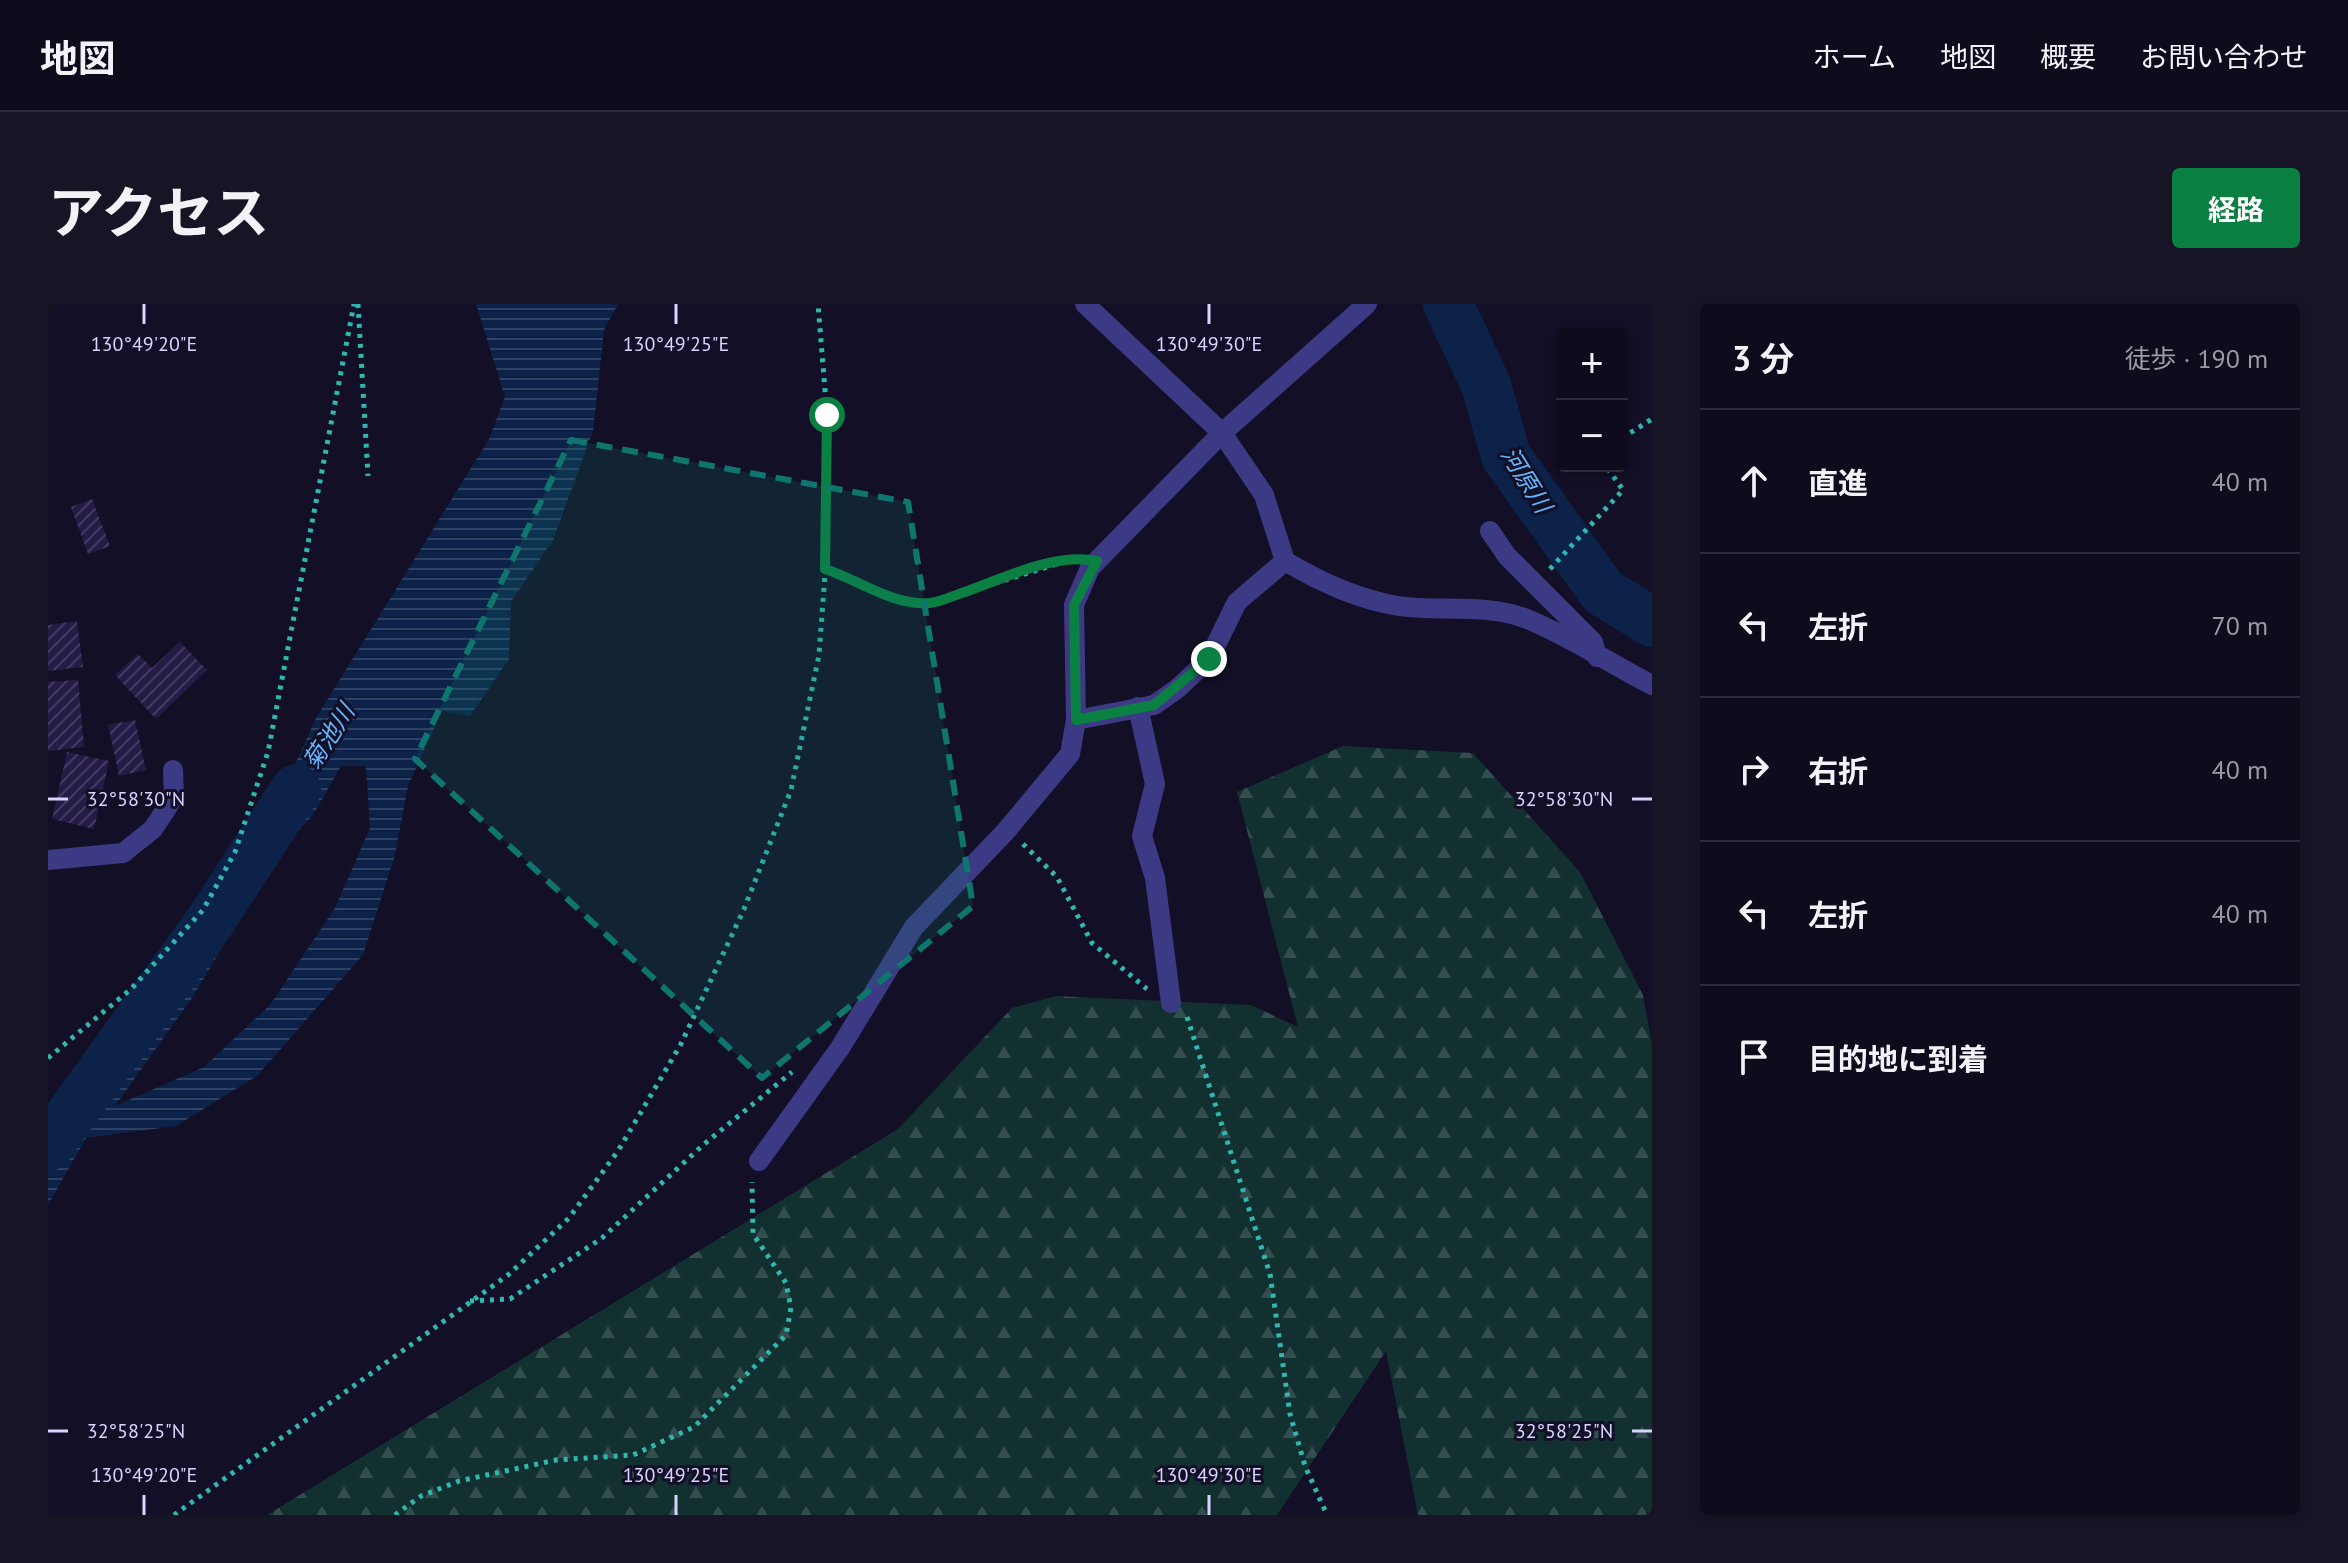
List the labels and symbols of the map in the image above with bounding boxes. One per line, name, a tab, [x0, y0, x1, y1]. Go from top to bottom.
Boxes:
text: 130°49'20"E	[91, 331, 197, 357]
text: 130°49'25"E	[623, 331, 729, 357]
text: 130°49'30"E	[1156, 331, 1262, 357]
route start	[809, 397, 845, 433]
water label: 河原川	[1494, 441, 1560, 521]
route end	[1191, 641, 1227, 677]
water label: 菊池川	[296, 696, 363, 775]
text: 32°58'30"N	[87, 786, 185, 812]
text: 32°58'30"N	[1515, 786, 1613, 812]
text: 32°58'25"N	[87, 1418, 185, 1444]
text: 32°58'25"N	[1515, 1418, 1613, 1444]
text: 130°49'20"E	[91, 1462, 197, 1488]
text: 130°49'25"E	[623, 1462, 729, 1488]
text: 130°49'30"E	[1156, 1462, 1262, 1488]

